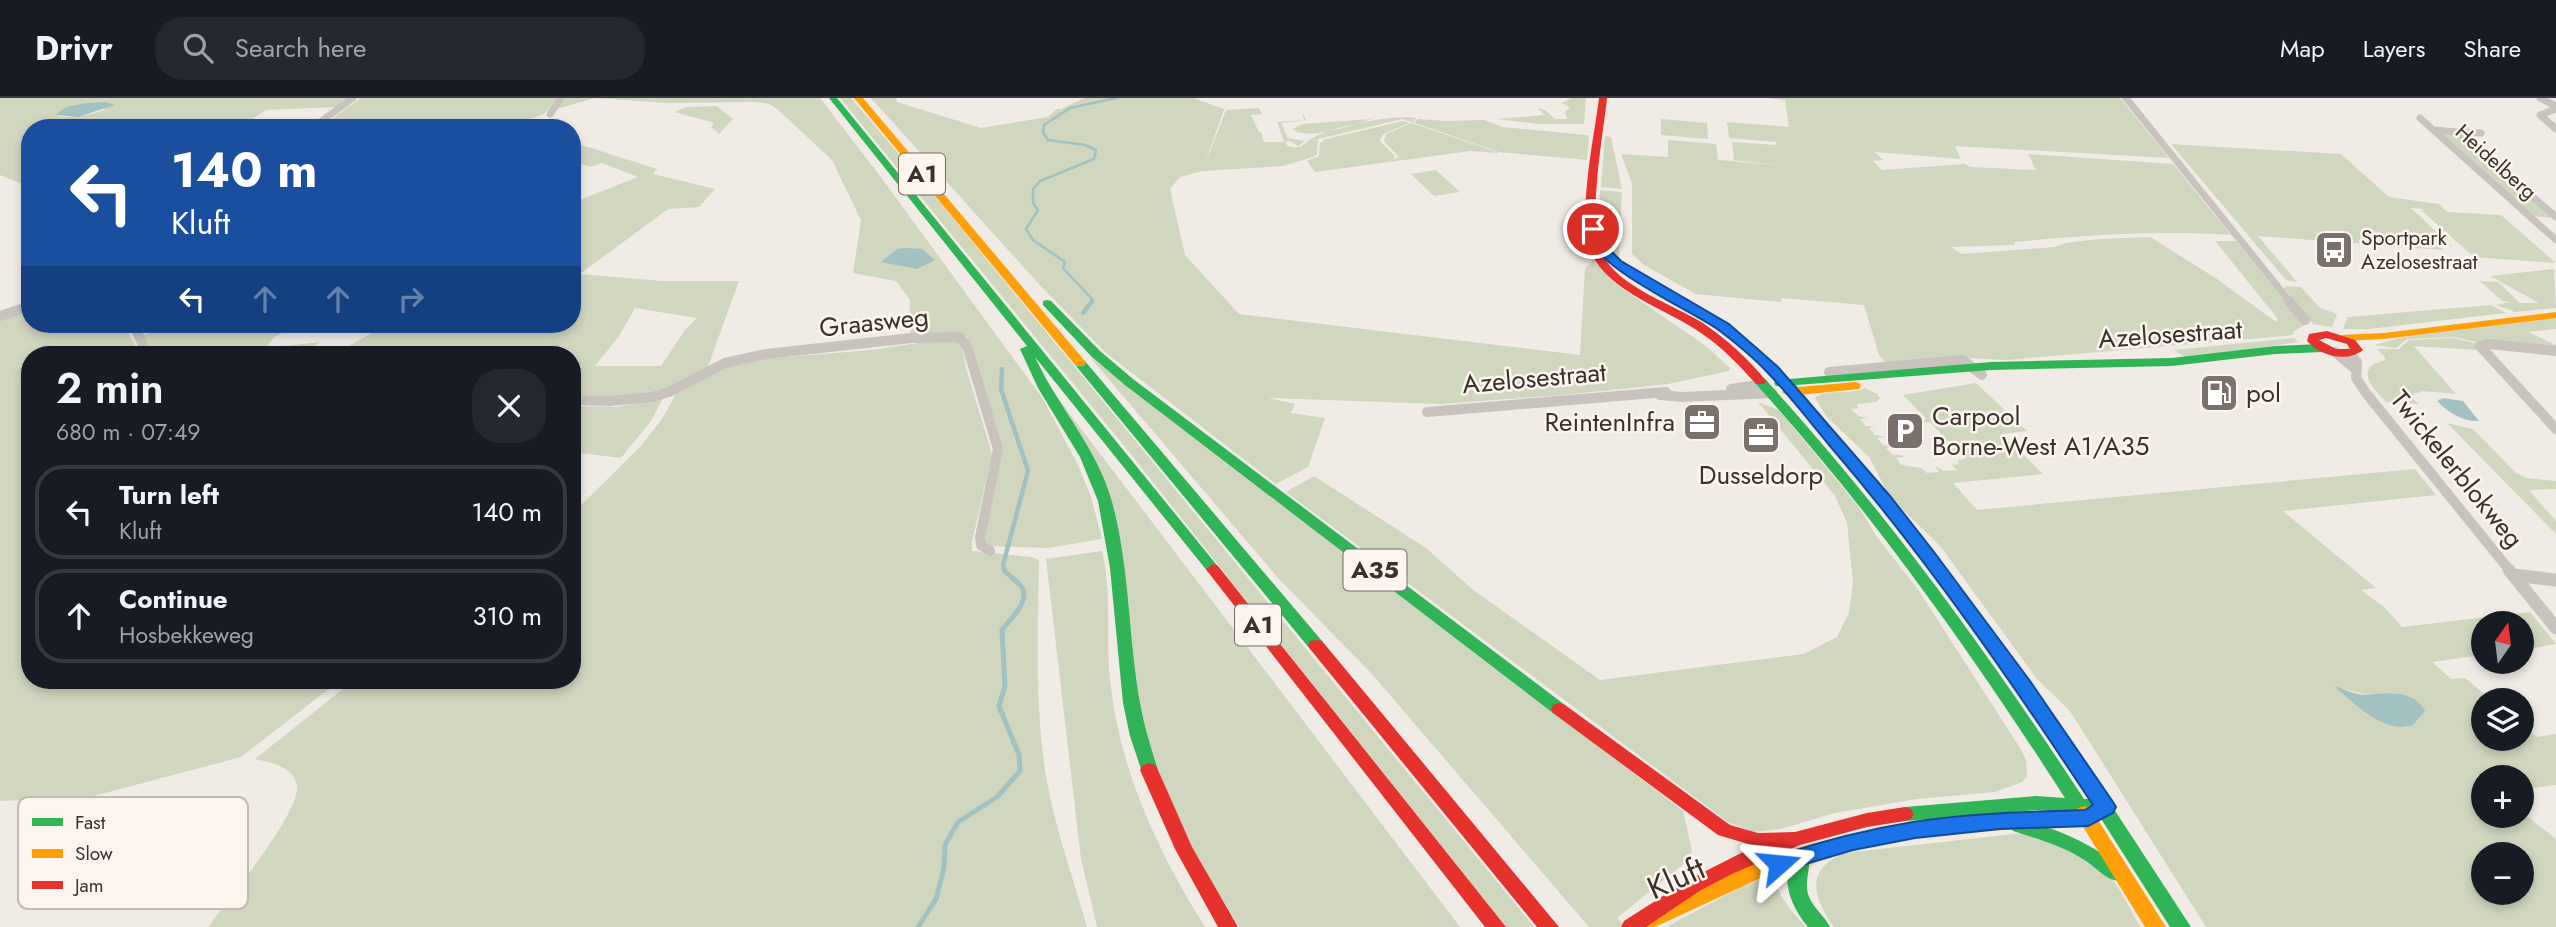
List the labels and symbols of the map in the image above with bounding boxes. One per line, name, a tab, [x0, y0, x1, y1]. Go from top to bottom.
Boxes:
street label: Heidelberg	[2449, 117, 2543, 207]
road number: A1	[899, 154, 945, 194]
pin	[1563, 199, 1623, 259]
place label: Sportpark Azelosestraat	[2361, 223, 2478, 277]
bus stop icon: Sportpark Azelosestraat	[2313, 229, 2355, 271]
street label: Graasweg	[817, 297, 931, 347]
street label: Azelosestraat	[2097, 310, 2244, 358]
street label: Azelosestraat	[1460, 353, 1608, 403]
fuel station icon: pol	[2198, 372, 2240, 414]
place label: pol	[2246, 374, 2281, 412]
street label: Twickelerblokweg	[2381, 382, 2533, 556]
place label: Carpool Borne-West A1/A35	[1932, 397, 2149, 465]
office icon: ReintenInfra	[1681, 401, 1723, 443]
place label: ReintenInfra	[1544, 403, 1675, 441]
parking icon: Carpool Borne-West A1/A35	[1884, 410, 1926, 452]
office icon: Dusseldorp	[1740, 414, 1782, 456]
place label: Dusseldorp	[1699, 456, 1823, 494]
road number: A35	[1344, 550, 1406, 590]
road number: A1	[1235, 604, 1281, 646]
north arrow	[2471, 611, 2534, 674]
legend	[18, 797, 248, 909]
text: Fast	[75, 809, 106, 836]
position arrow	[1742, 827, 1816, 901]
text: Slow	[75, 840, 113, 867]
street label: Kluft	[1640, 845, 1713, 911]
text: Jam	[72, 872, 104, 899]

